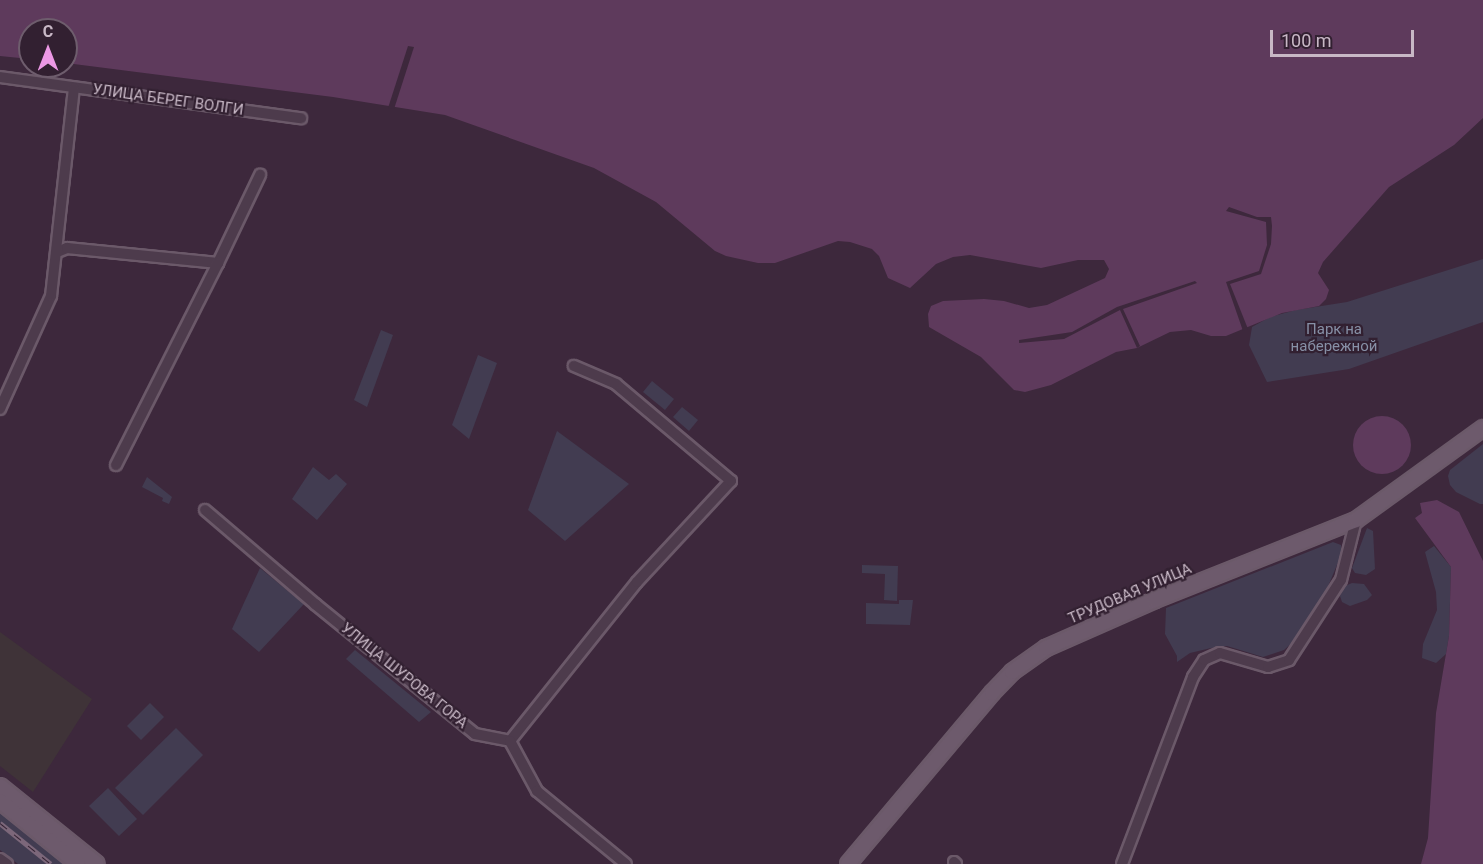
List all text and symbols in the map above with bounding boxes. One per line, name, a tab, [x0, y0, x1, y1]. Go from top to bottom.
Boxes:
north arrow	[18, 18, 78, 78]
scale bar	[1273, 18, 1417, 56]
text: С	[43, 22, 53, 41]
text: 100 m	[1281, 30, 1332, 51]
street label: УЛИЦА БЕРЕГ ВОЛГИ	[91, 81, 245, 119]
park label: Парк на набережной	[1291, 320, 1377, 355]
street label: ТРУДОВАЯ УЛИЦА	[1066, 560, 1194, 628]
street label: УЛИЦА ШУРОВА ГОРА	[337, 619, 471, 733]

